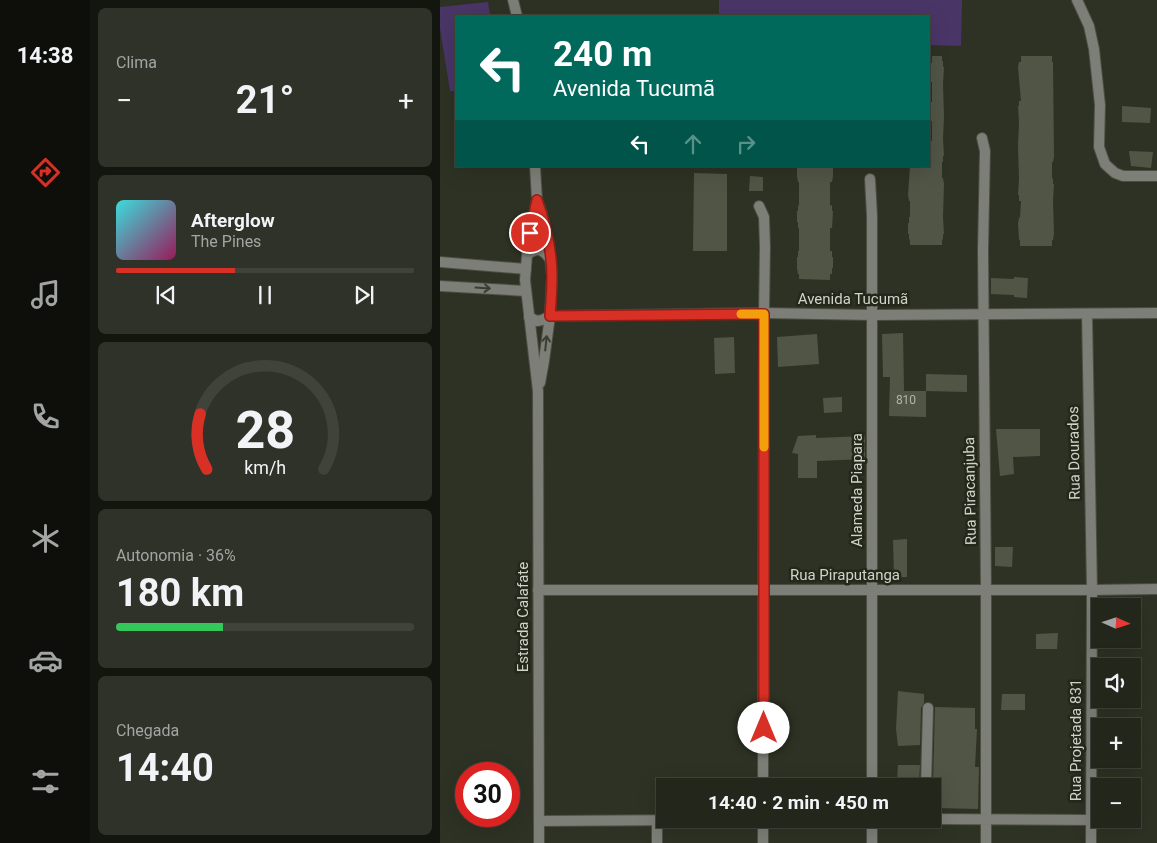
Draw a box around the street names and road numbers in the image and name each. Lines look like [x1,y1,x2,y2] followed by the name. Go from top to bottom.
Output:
[798,290,908,308] street label: Avenida Tucumã
[1064,406,1084,500] street label: Rua Dourados
[848,433,866,547] street label: Alameda Piapara
[960,437,980,545] street label: Rua Piracanjuba
[514,562,532,672] street label: Estrada Calafate
[790,566,900,584] street label: Rua Piraputanga
[1067,679,1085,801] street label: Rua Projetada 831

